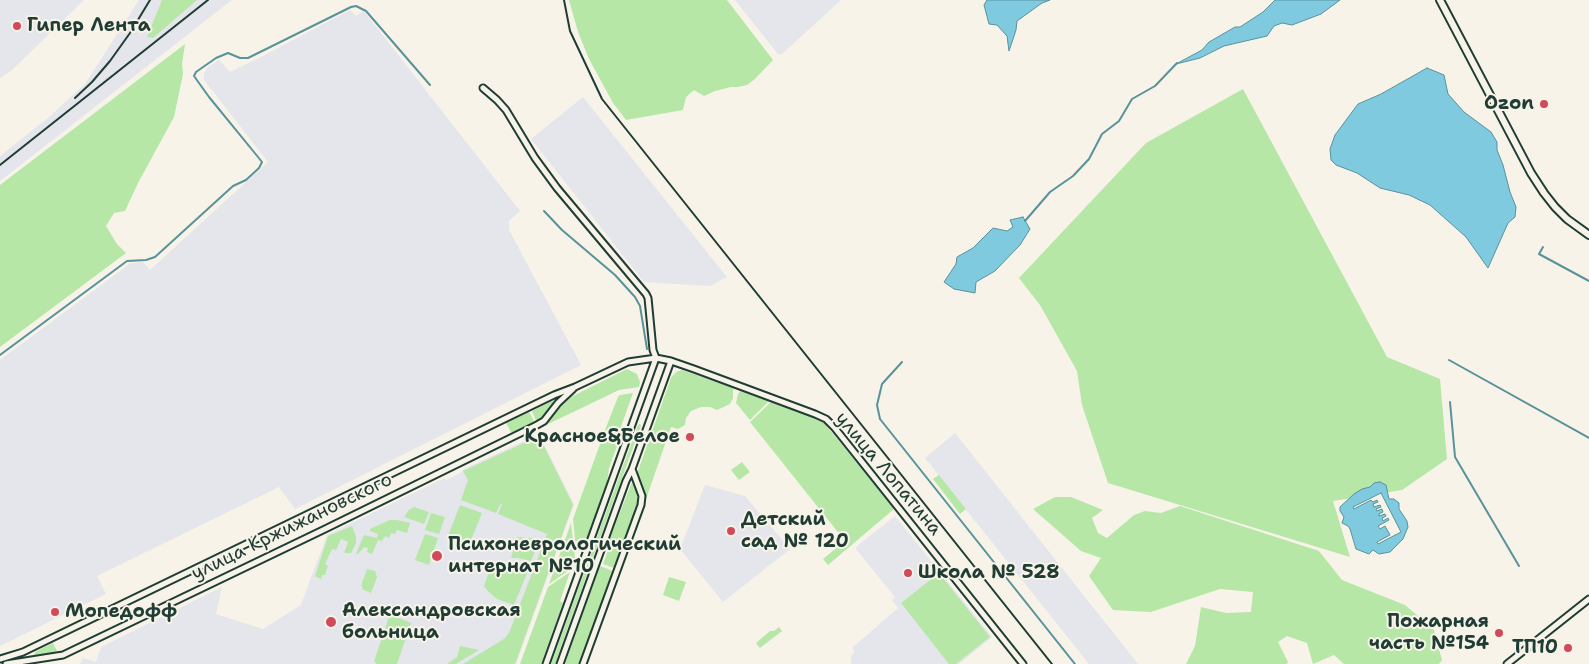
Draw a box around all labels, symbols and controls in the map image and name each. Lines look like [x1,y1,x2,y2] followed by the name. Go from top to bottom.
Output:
[27,15,151,37] place label: Гипер Лента
[11,20,23,32] marker: Гипер Лента
[1484,93,1534,115] place label: Ozon
[1538,98,1550,110] marker: Ozon
[830,408,946,540] street label: улица Лопатина
[525,426,680,448] place label: Красное&Белое
[684,431,696,443] marker: Красное&Белое
[188,468,396,586] street label: улица Кржижановского
[741,509,849,553] place label: Детский сад № 120
[725,525,737,537] marker: Детский сад № 120
[448,534,681,578] place label: Психоневрологический интернат №10
[430,549,444,563] marker: Психоневрологический интернат №10
[918,562,1060,584] place label: Школа № 528
[902,567,914,579] marker: Школа № 528
[342,600,521,644] place label: Александровская больница
[65,601,177,623] place label: Мопедофф
[49,606,61,618] marker: Мопедофф
[1369,611,1489,655] place label: Пожарная часть №154
[324,615,338,629] marker: Александровская больница
[1493,627,1505,639] marker: Пожарная часть №154
[1512,637,1558,659] place label: ТП10
[1562,642,1574,654] marker: ТП10

